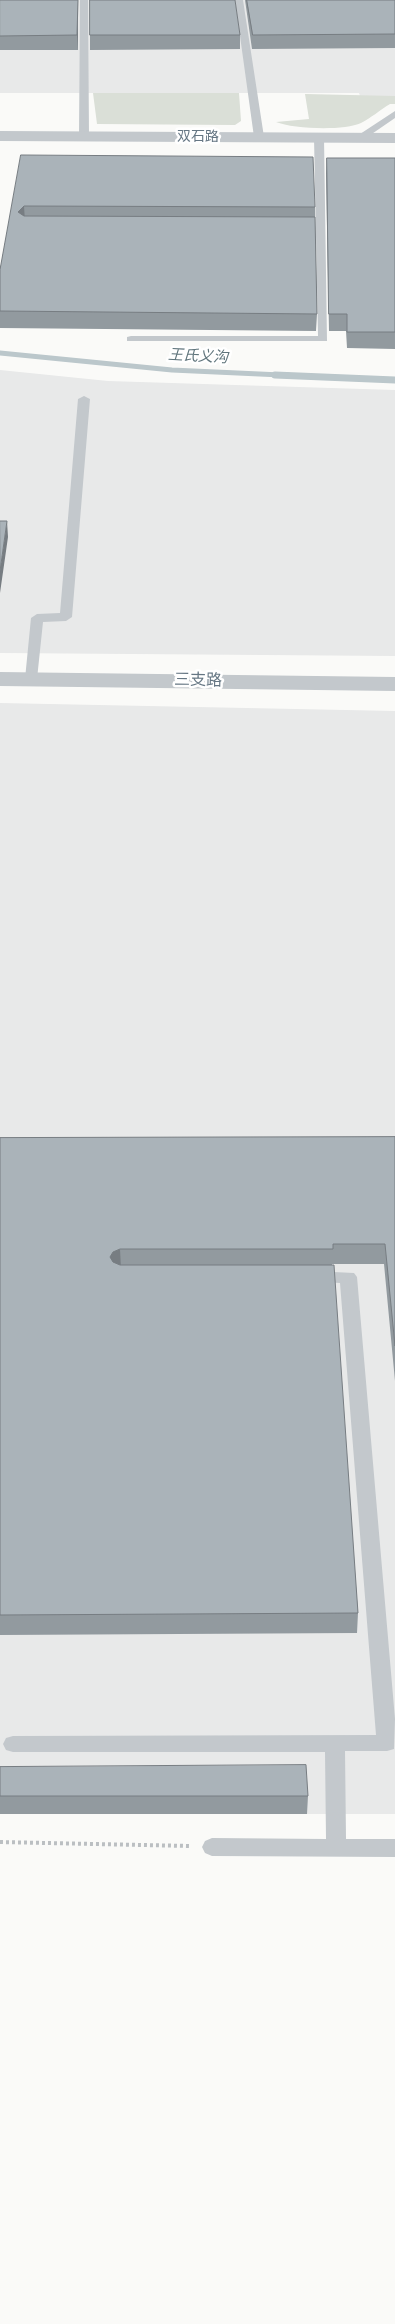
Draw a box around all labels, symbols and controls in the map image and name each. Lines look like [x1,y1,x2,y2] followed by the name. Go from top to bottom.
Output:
[177,129,219,145] street label: 双石路
[168,346,228,368] water label: 王氏义沟
[174,671,222,691] street label: 三支路

